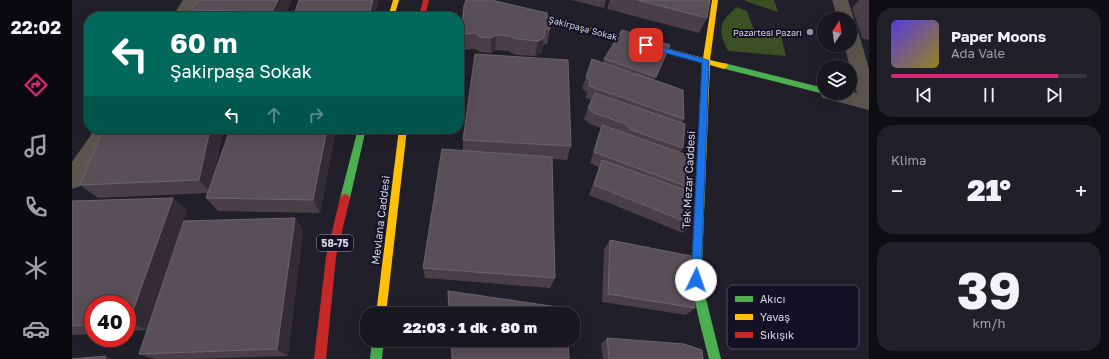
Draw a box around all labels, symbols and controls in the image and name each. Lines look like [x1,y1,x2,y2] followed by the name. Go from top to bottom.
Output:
[817,12,857,52] north arrow
[817,12,857,100] map controls
[547,14,619,42] street label: Şakirpaşa Sokak
[11,16,61,38] text: 22:02
[170,26,237,59] text: 60 m
[733,27,802,38] place label: Pazartesi Pazarı
[805,27,815,37] marker: Pazartesi Pazarı
[951,27,1046,45] text: Paper Moons
[104,28,156,80] icon: left
[629,28,663,62] pin
[635,34,657,56] icon: arrive
[951,45,1005,61] text: Ada Vale
[170,60,312,82] text: Şakirpaşa Sokak
[817,60,857,100] button: layers
[22,71,50,99] icon: directions
[913,84,935,106] icon: previous
[978,84,1000,106] icon: pause
[1043,84,1065,106] icon: next
[221,104,243,126] icon: left
[263,104,285,126] icon: ahead
[305,104,327,126] icon: right
[679,131,697,229] street label: Tek Mezar Caddesi
[22,132,50,160] icon: music
[891,152,926,168] text: Klima
[967,172,1011,208] text: 21°
[368,175,392,265] street label: Mevlana Caddesi
[891,177,903,204] text: −
[1075,177,1087,204] text: +
[22,193,50,221] icon: phone
[317,235,353,251] road number: 58-75
[22,254,50,282] icon: climate
[957,258,1021,320] text: 39
[675,259,717,301] position arrow
[727,285,859,349] legend
[760,292,785,305] text: Akıcı
[84,295,136,347] speed limit sign: 40
[760,310,790,323] text: Yavaş
[22,315,50,343] icon: car
[972,315,1006,331] text: km/h
[403,318,537,336] text: 22:03 · 1 dk · 80 m
[760,328,794,341] text: Sıkışık

